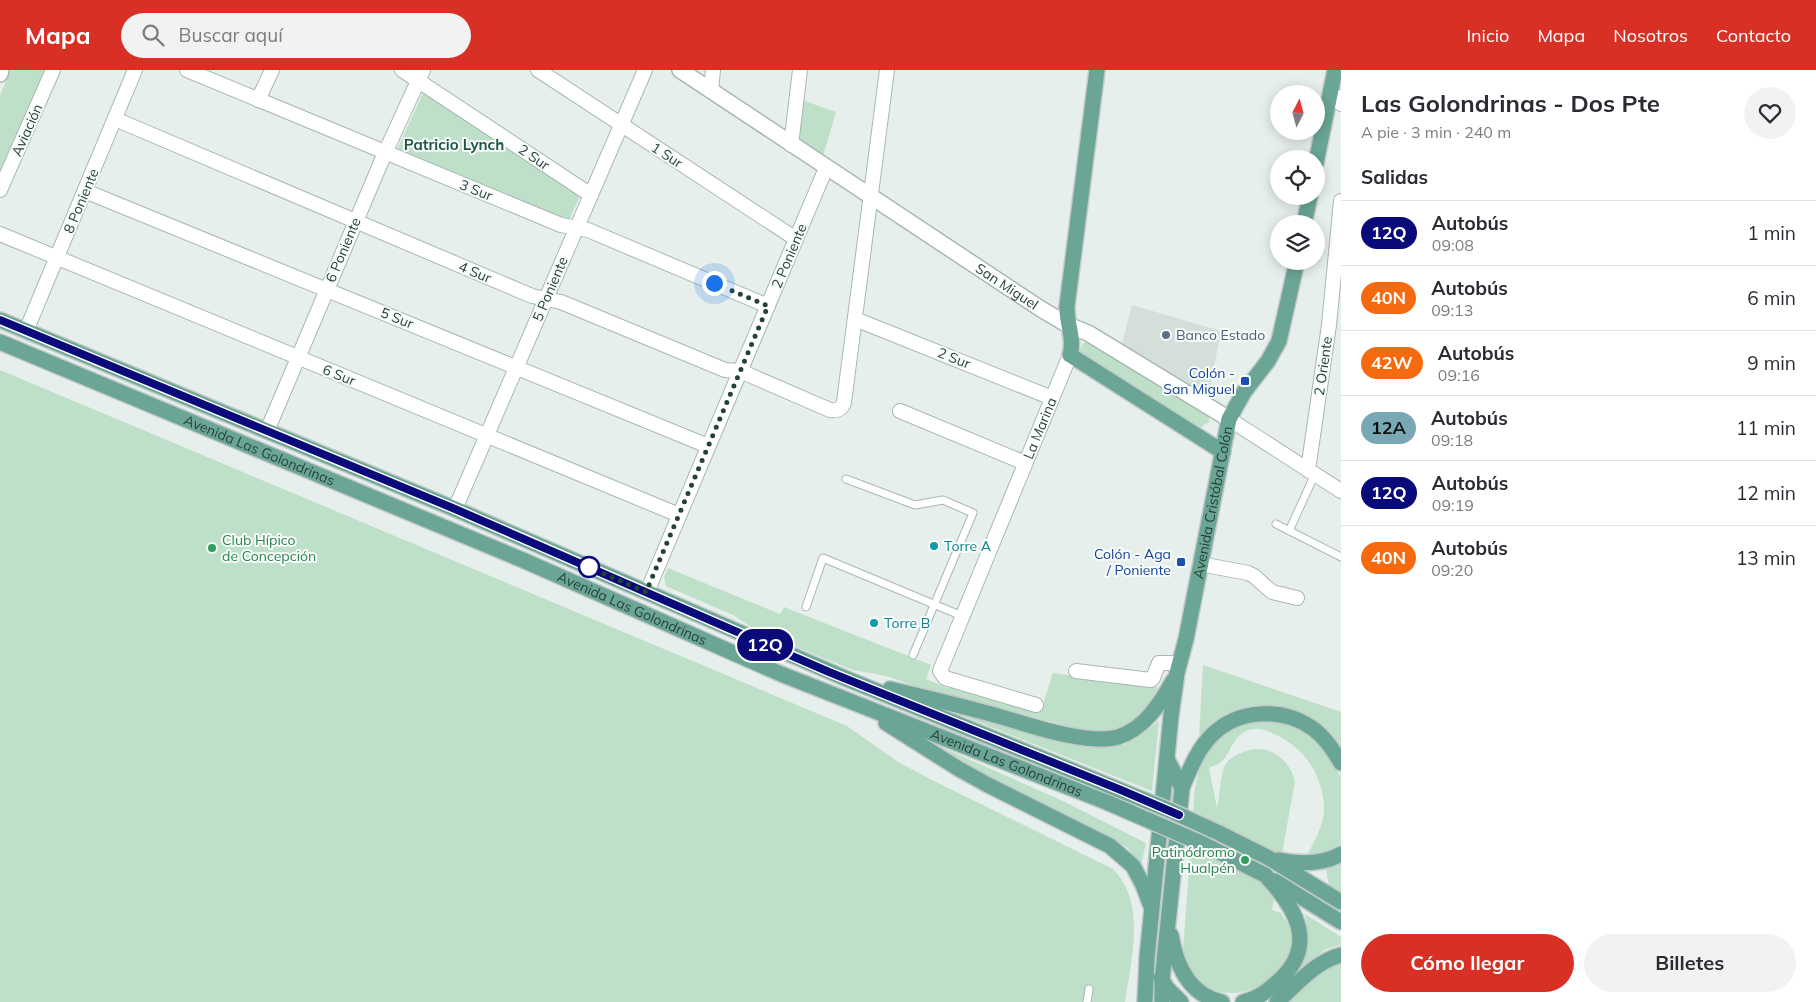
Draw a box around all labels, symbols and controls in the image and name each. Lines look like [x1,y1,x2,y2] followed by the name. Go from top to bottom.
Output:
[121,13,471,58] search box
[25,20,91,50] text: Mapa
[139,21,167,49] icon: search
[179,23,283,47] text: Buscar aquí
[1466,24,1509,47] text: Inicio
[1537,24,1585,47] text: Mapa
[1613,24,1688,47] text: Nosotros
[1716,24,1791,47] text: Contacto
[1270,85,1325,140] north arrow
[1270,85,1325,270] map controls
[1744,87,1796,139] button: heart
[1361,88,1660,118] text: Las Golondrinas - Dos Pte
[7,101,47,159] street label: Aviación
[1361,122,1511,142] text: A pie · 3 min · 240 m
[404,135,504,154] district label: Patricio Lynch
[648,138,687,172] street label: 1 Sur
[515,140,554,174] street label: 2 Sur
[1270,150,1325,205] button: locate
[1361,165,1428,189] text: Salidas
[59,166,103,236] street label: 8 Poniente
[457,175,496,205] street label: 3 Sur
[1432,211,1508,235] text: Autobús
[321,215,365,285] street label: 6 Poniente
[1270,215,1325,270] button: layers
[767,221,811,291] street label: 2 Poniente
[1371,221,1407,244] text: 12Q
[1747,221,1796,245] text: 1 min
[1432,235,1474,255] text: 09:08
[528,254,572,324] street label: 5 Poniente
[456,257,495,287] street label: 4 Sur
[972,259,1042,314] street label: San Miguel
[702,271,727,296] your location
[1431,276,1508,300] text: Autobús
[1371,286,1406,309] text: 40N
[1747,286,1796,310] text: 6 min
[1431,300,1473,320] text: 09:13
[378,303,417,333] street label: 5 Sur
[1176,326,1265,344] place label: Banco Estado
[1160,329,1172,341] marker: Banco Estado
[1310,335,1336,397] street label: 2 Oriente
[1438,341,1514,365] text: Autobús
[935,343,974,373] street label: 2 Sur
[1371,351,1413,374] text: 42W
[1747,351,1796,375] text: 9 min
[320,360,359,390] street label: 6 Sur
[1163,364,1235,398] place label: Colón - San Miguel
[1438,365,1480,385] text: 09:16
[1239,375,1251,387] marker: Colón - San Miguel
[1019,395,1061,462] street label: La Marina
[1431,406,1508,430] text: Autobús
[181,411,338,490] street label: Avenida Las Golondrinas
[1371,416,1406,439] text: 12A
[1736,416,1796,440] text: 11 min
[1189,425,1236,580] street label: Avenida Cristóbal Colón
[1431,430,1473,450] text: 09:18
[1432,471,1508,495] text: Autobús
[1371,481,1407,504] text: 12Q
[1736,481,1796,505] text: 12 min
[1432,495,1474,515] text: 09:19
[222,531,316,565] place label: Club Hípico de Concepción
[1431,536,1508,560] text: Autobús
[944,537,992,555] place label: Torre A
[928,540,940,552] marker: Torre A
[206,542,218,554] marker: Club Hípico de Concepción
[1094,545,1171,579] place label: Colón - Aga / Poniente
[1371,546,1406,569] text: 40N
[1736,546,1796,570] text: 13 min
[578,556,600,578] unlabelled marker
[1175,556,1187,568] marker: Colón - Aga / Poniente
[1431,560,1473,580] text: 09:20
[555,567,710,649] street label: Avenida Las Golondrinas
[884,614,930,632] place label: Torre B
[868,617,880,629] marker: Torre B
[736,629,794,661] line badge: 12Q
[747,633,783,656] text: 12Q
[928,725,1085,801] street label: Avenida Las Golondrinas
[1152,843,1235,877] place label: Patinódromo Hualpén
[1239,854,1251,866] marker: Patinódromo Hualpén
[1361,934,1574,992] button: Cómo llegar
[1584,934,1796,992] button: Billetes

